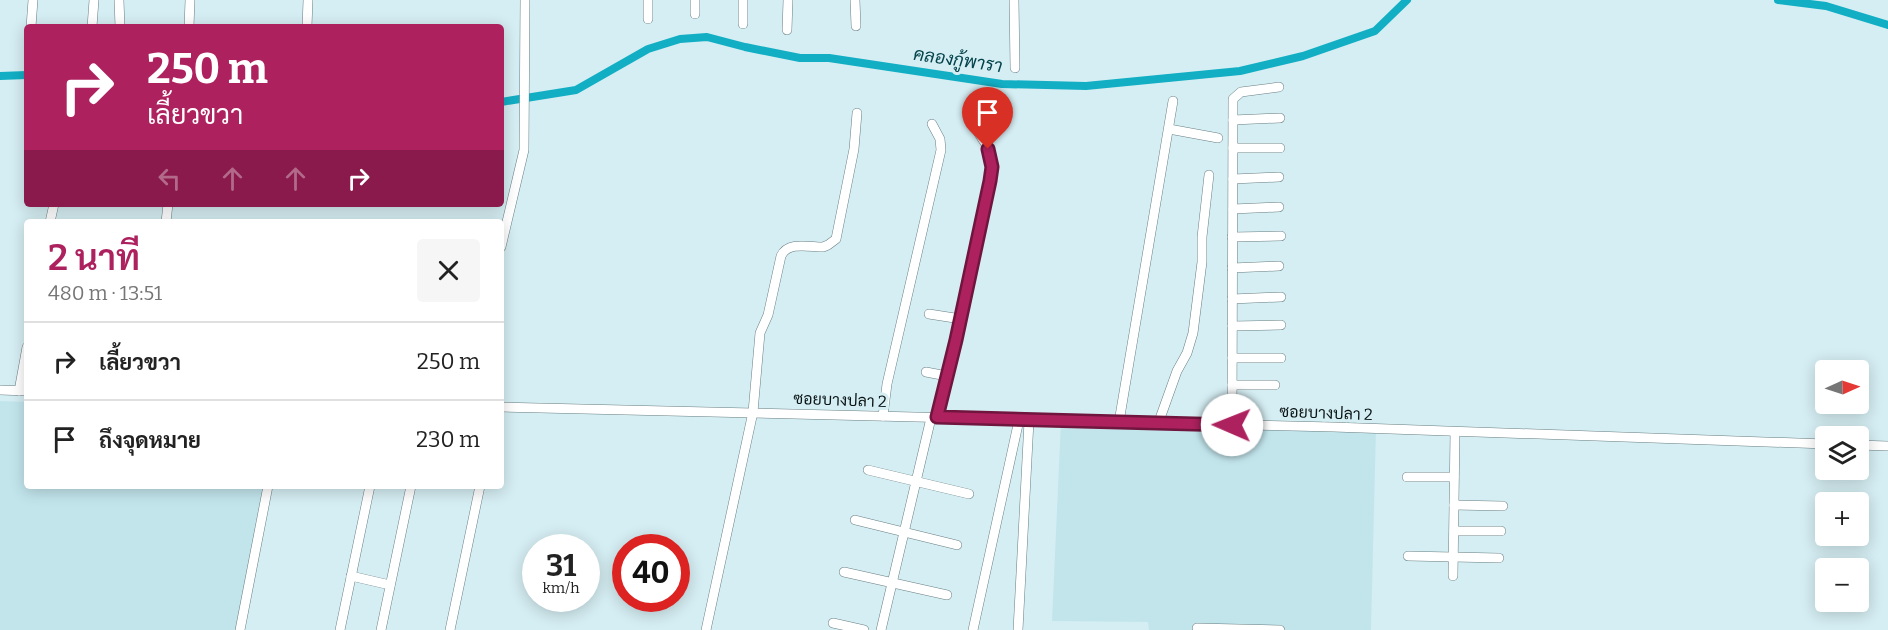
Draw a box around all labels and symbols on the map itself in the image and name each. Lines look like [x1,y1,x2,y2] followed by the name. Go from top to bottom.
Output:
[912,42,1004,79] water label: คลองกู้พารา
[962,87,1013,149] pin
[1815,360,1869,414] north arrow
[793,389,887,411] street label: ซอยบางปลา 2
[1200,393,1264,457] position arrow
[1279,402,1373,424] street label: ซอยบางปลา 2
[612,534,690,612] speed limit sign: 40

